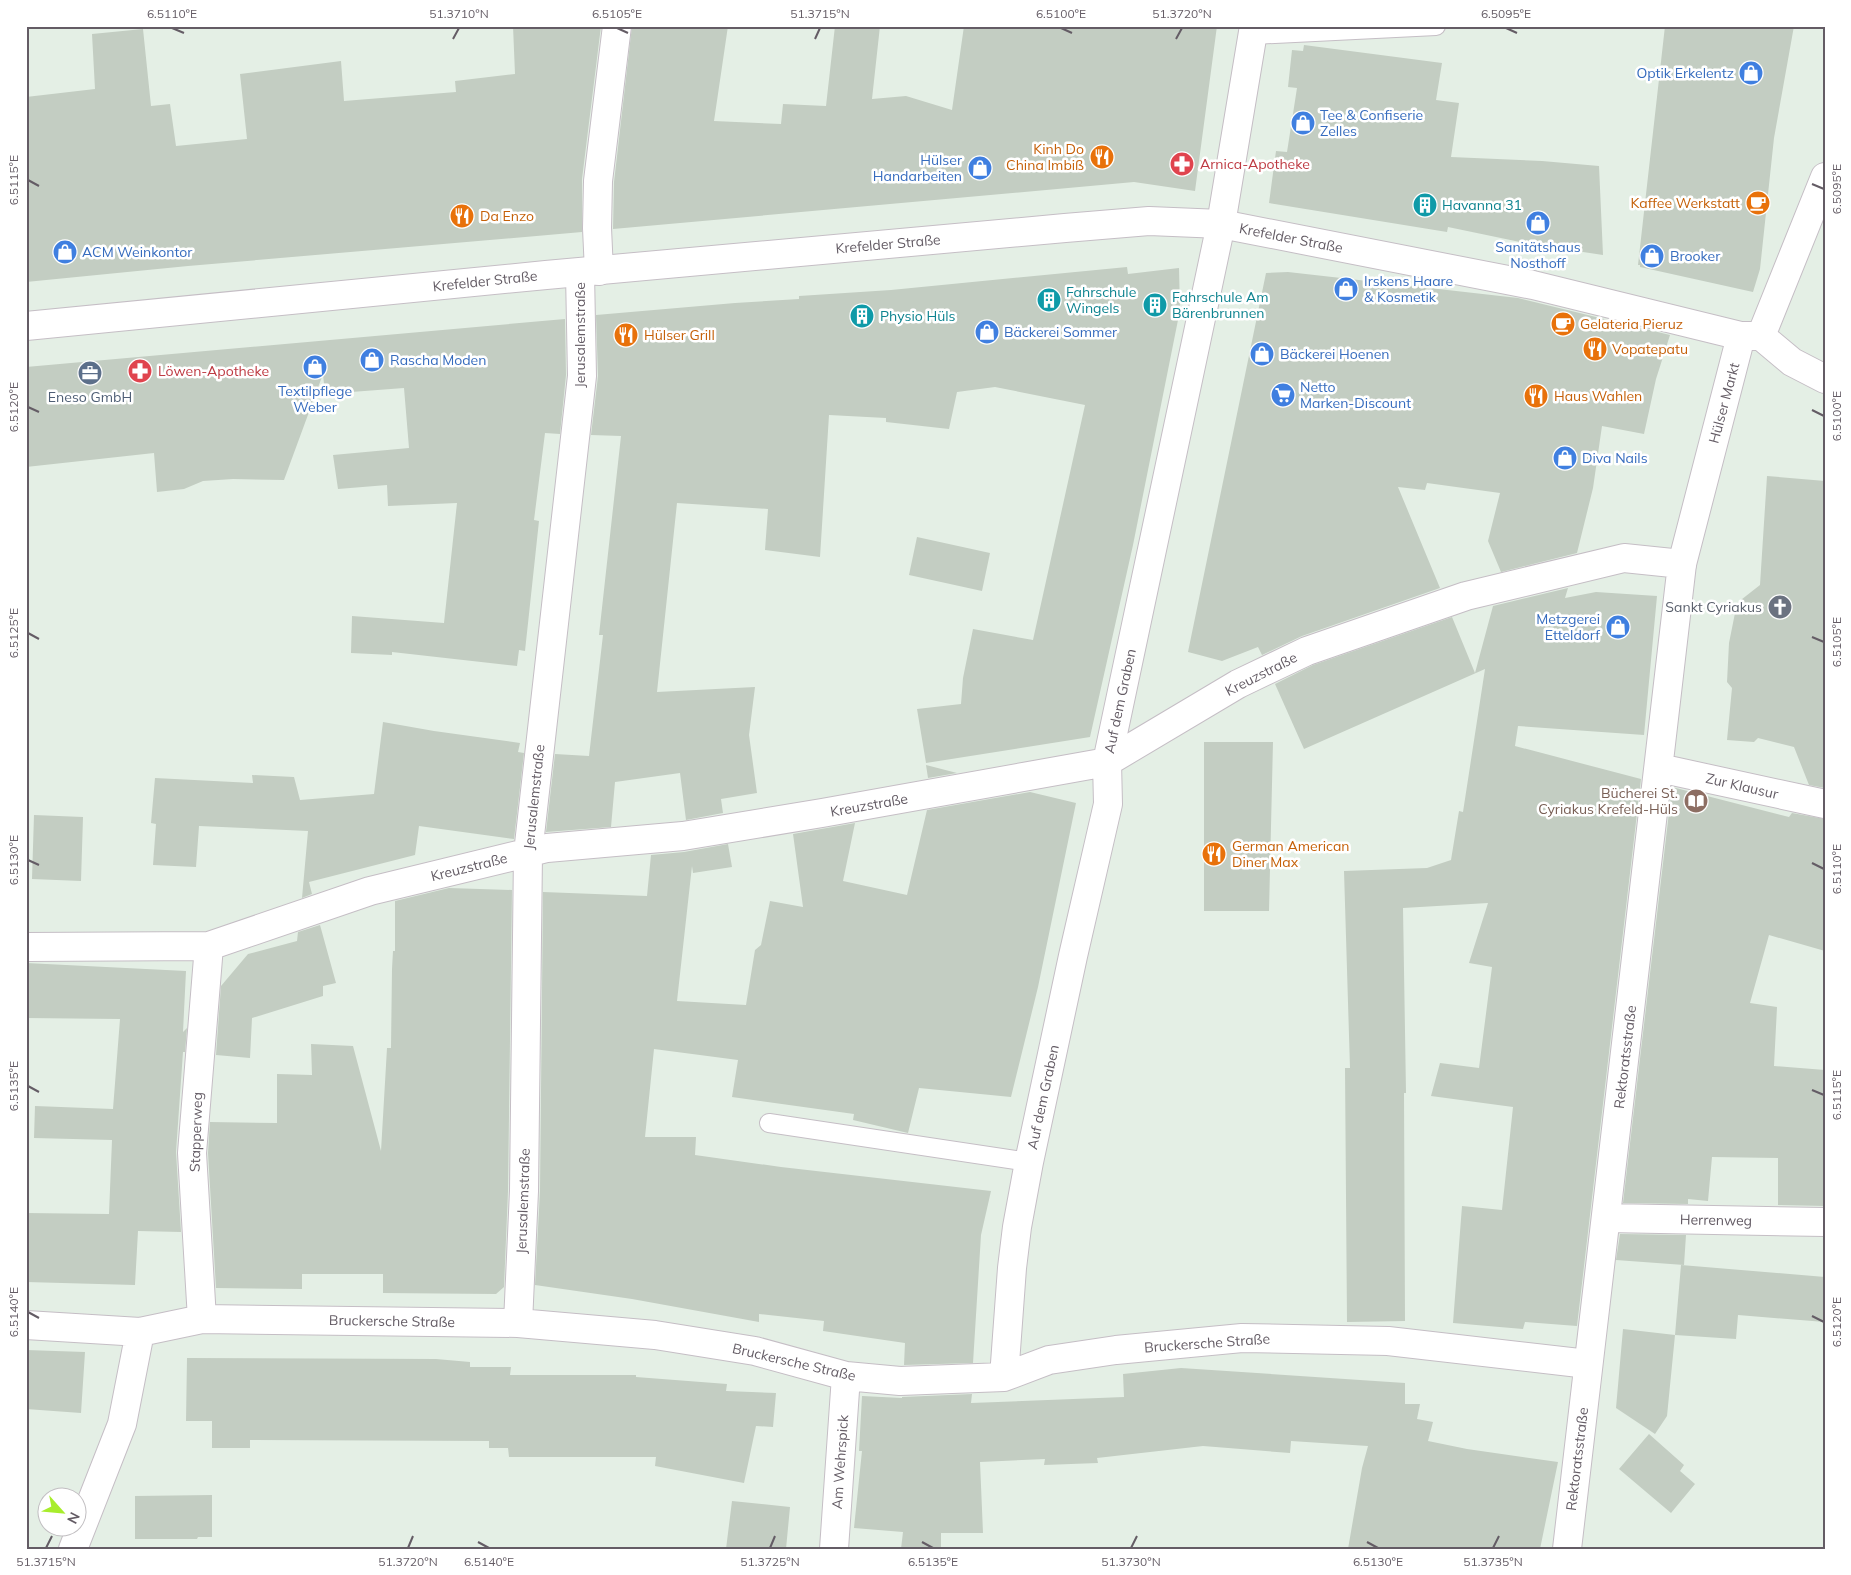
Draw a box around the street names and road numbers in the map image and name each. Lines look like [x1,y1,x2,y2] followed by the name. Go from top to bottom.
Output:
[1238,219,1344,257] street label: Krefelder Straße
[835,230,941,258] street label: Krefelder Straße
[432,267,538,295] street label: Krefelder Straße
[571,282,589,388] street label: Jerusalemstraße
[1705,361,1743,445] street label: Hülser Markt
[1100,647,1140,755] street label: Auf dem Graben
[1222,648,1300,700] street label: Kreuzstraße
[520,744,548,850] street label: Jerusalemstraße
[1704,769,1781,803] street label: Zur Klausur
[829,789,909,821] street label: Kreuzstraße
[429,849,509,885] street label: Kreuzstraße
[1610,1004,1640,1110] street label: Rektoratsstraße
[1023,1043,1063,1151] street label: Auf dem Graben
[186,1092,206,1172] street label: Stapperweg
[512,1148,534,1254] street label: Jerusalemstraße
[1680,1210,1752,1230] street label: Herrenweg
[329,1311,455,1331] street label: Bruckersche Straße
[1143,1330,1271,1356] street label: Bruckersche Straße
[731,1339,857,1385] street label: Bruckersche Straße
[1562,1406,1592,1512] street label: Rektoratsstraße
[828,1413,852,1510] street label: Am Wehrspick

